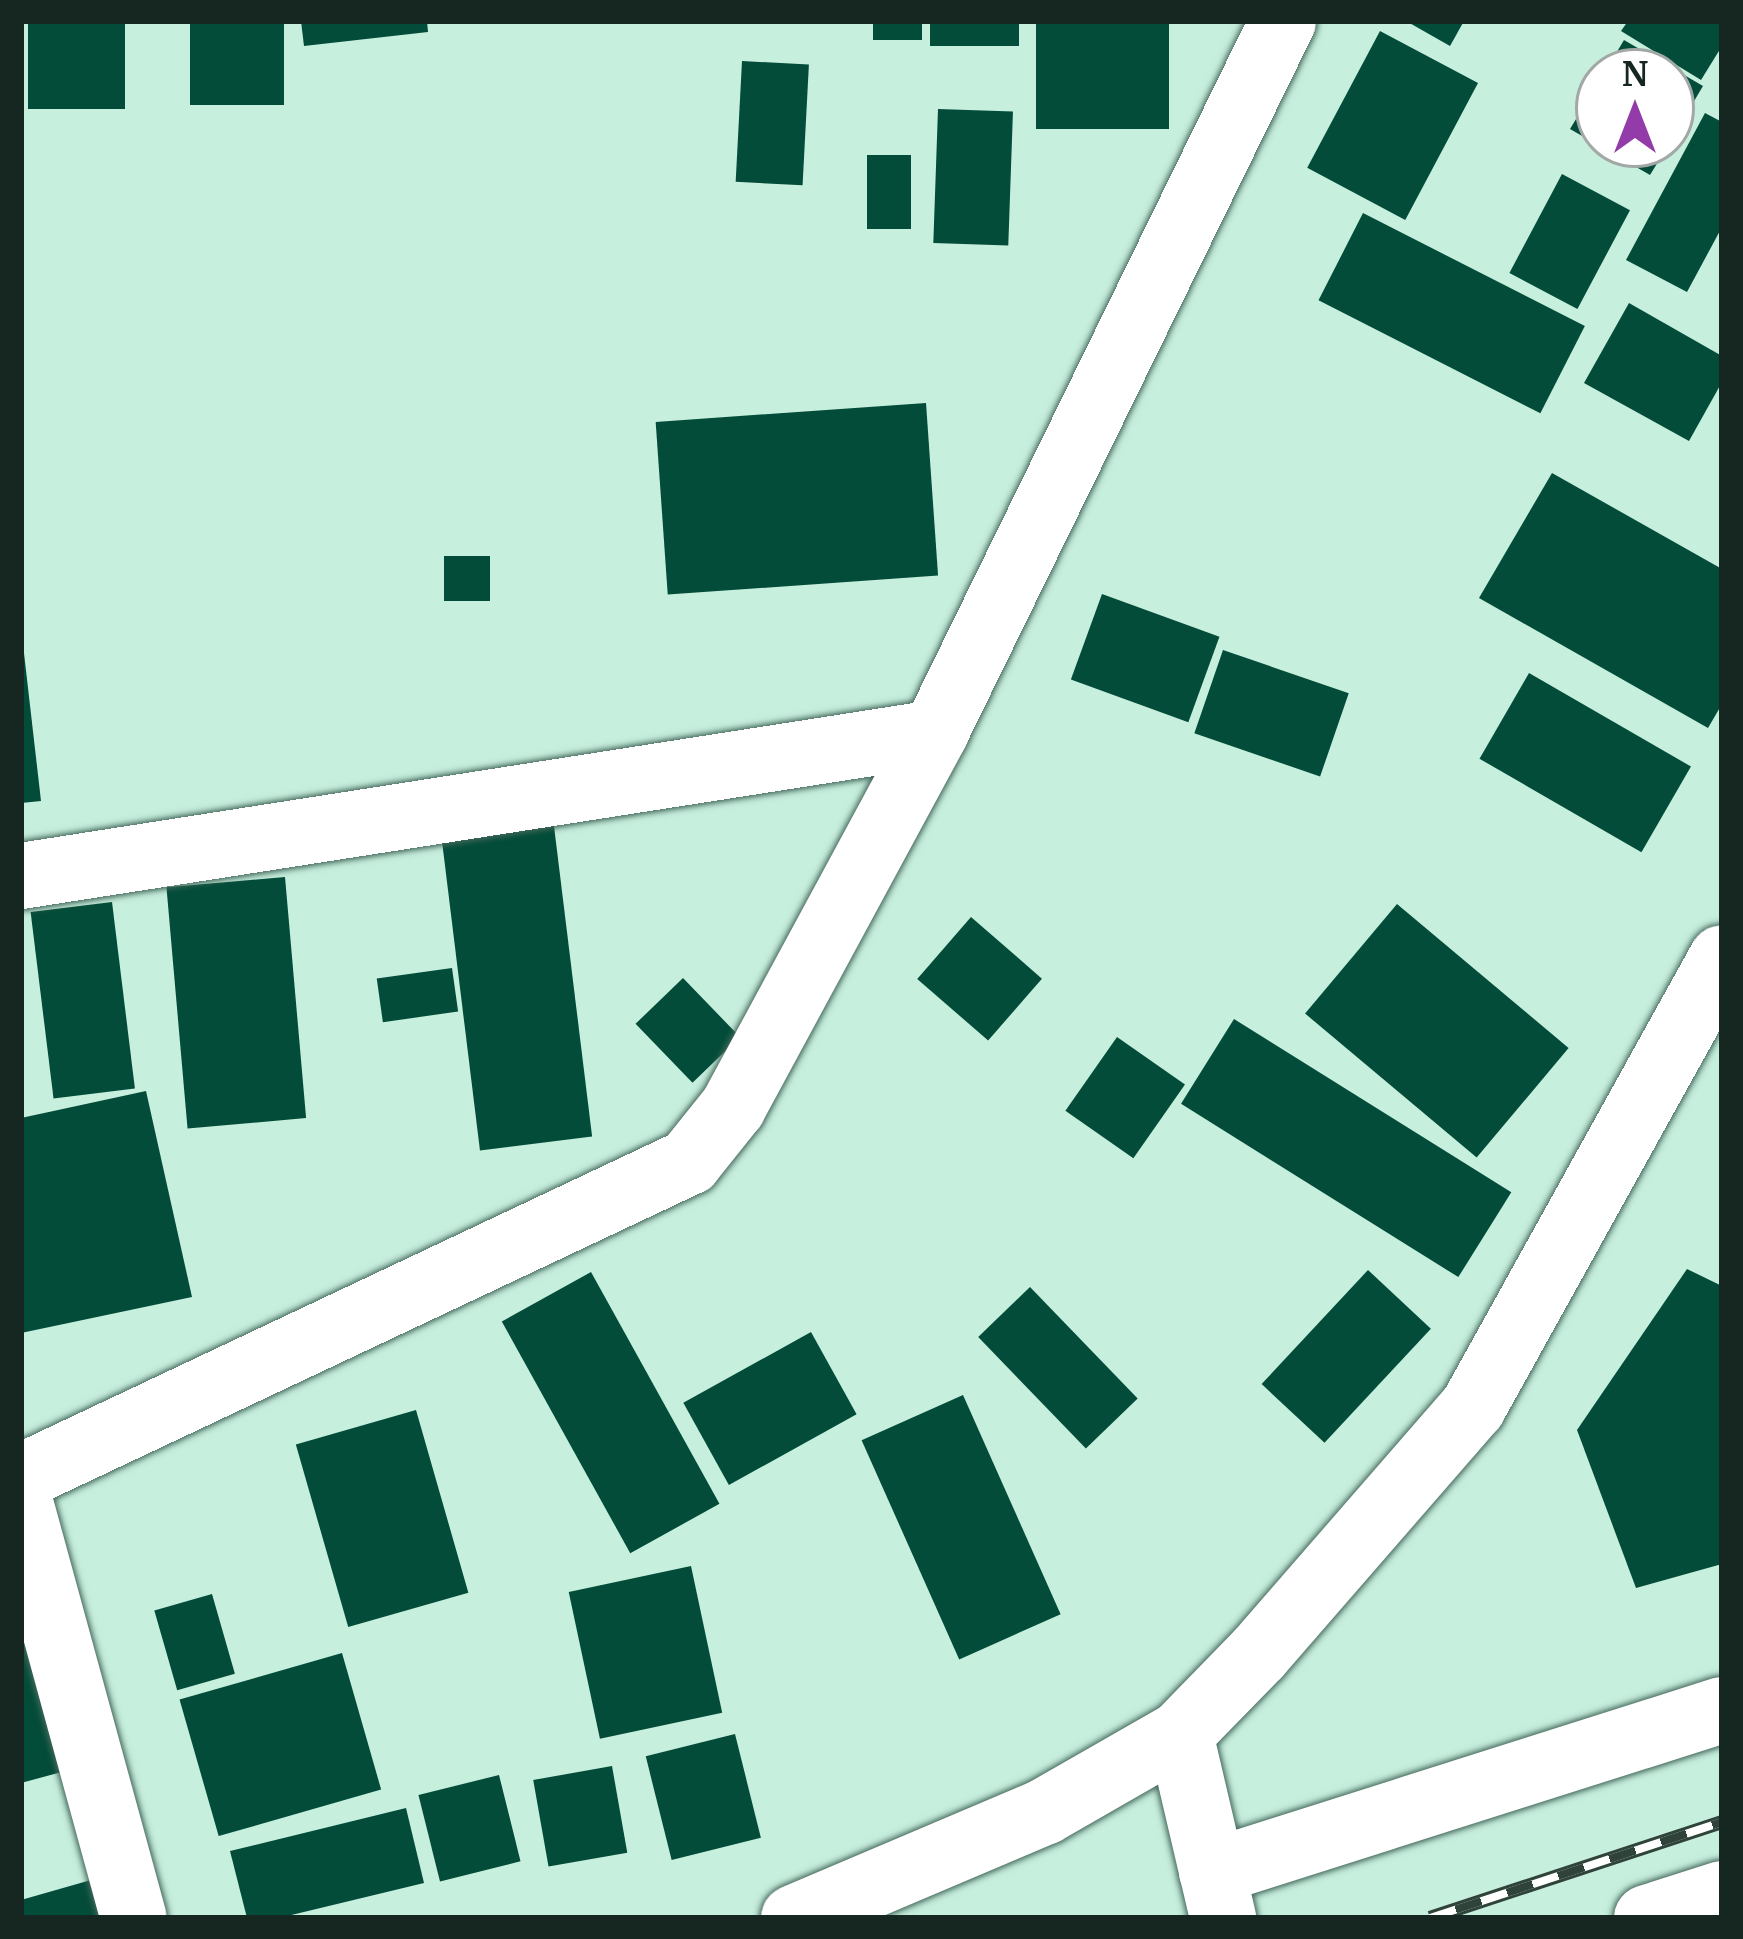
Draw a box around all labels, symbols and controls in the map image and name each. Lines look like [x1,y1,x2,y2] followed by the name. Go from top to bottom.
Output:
[1575,48,1695,168] north arrow
[1622,54,1648,95] text: N

